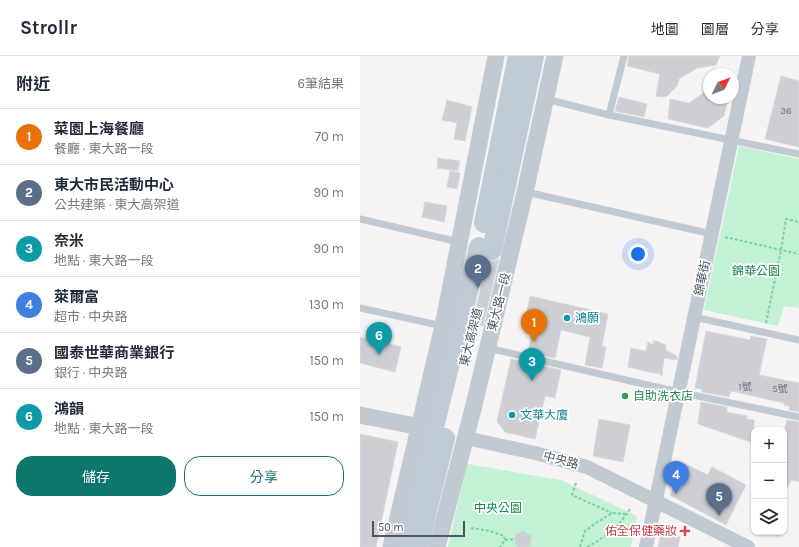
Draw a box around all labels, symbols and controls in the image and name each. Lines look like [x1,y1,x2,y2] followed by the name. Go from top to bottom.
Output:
[20,17,77,39] text: Strollr
[651,21,679,38] text: 地圖
[701,21,729,38] text: 圖層
[751,21,779,38] text: 分享
[703,68,739,104] north arrow
[16,74,50,94] text: 附近
[298,76,344,91] text: 6筆結果
[780,105,792,117] house number: 36
[54,120,144,138] text: 菜園上海餐廳
[27,129,31,144] text: 1
[315,129,344,144] text: 70 m
[54,141,154,156] text: 餐廳 · 東大路一段
[54,176,174,194] text: 東大市民活動中心
[25,185,33,200] text: 2
[313,185,344,200] text: 90 m
[54,197,180,212] text: 公共建築 · 東大高架道
[54,232,84,250] text: 奈米
[25,241,33,256] text: 3
[313,241,344,256] text: 90 m
[628,244,648,264] your location
[54,253,154,268] text: 地點 · 東大路一段
[465,255,491,288] pin: 2
[691,259,713,297] street label: 錦華街
[732,264,780,278] park label: 錦華公園
[485,271,513,333] street label: 東大路一段
[54,288,99,306] text: 萊爾富
[25,297,33,312] text: 4
[309,297,344,312] text: 130 m
[457,306,485,368] street label: 東大高架道
[54,309,128,324] text: 超市 · 中央路
[521,309,547,342] pin: 1
[575,311,599,325] place label: 鴻願
[562,313,572,323] marker: 鴻願
[366,322,392,355] pin: 6
[54,344,174,362] text: 國泰世華商業銀行
[519,348,545,381] pin: 3
[25,353,33,368] text: 5
[309,353,344,368] text: 150 m
[54,365,128,380] text: 銀行 · 中央路
[738,381,752,393] house number: 1號
[772,383,788,395] house number: 5號
[633,389,693,403] place label: 自助洗衣店
[620,391,630,401] marker: 自助洗衣店
[54,400,84,418] text: 鴻韻
[520,408,568,422] place label: 文華大廈
[25,409,33,424] text: 6
[309,409,344,424] text: 150 m
[507,410,517,420] marker: 文華大廈
[54,421,154,436] text: 地點 · 東大路一段
[751,427,787,535] map controls
[751,427,787,463] button: +
[542,449,580,471] street label: 中央路
[16,456,176,496] button: 儲存
[184,456,344,496] button: 分享
[663,461,689,494] pin: 4
[751,463,787,499] button: −
[706,483,732,516] pin: 5
[751,499,787,535] button: layers
[474,501,522,515] park label: 中央公園
[372,519,465,538] scale bar
[378,521,404,534] text: 50 m
[605,524,677,538] place label: 佑全保健藥妝
[680,526,690,536] marker: 佑全保健藥妝

